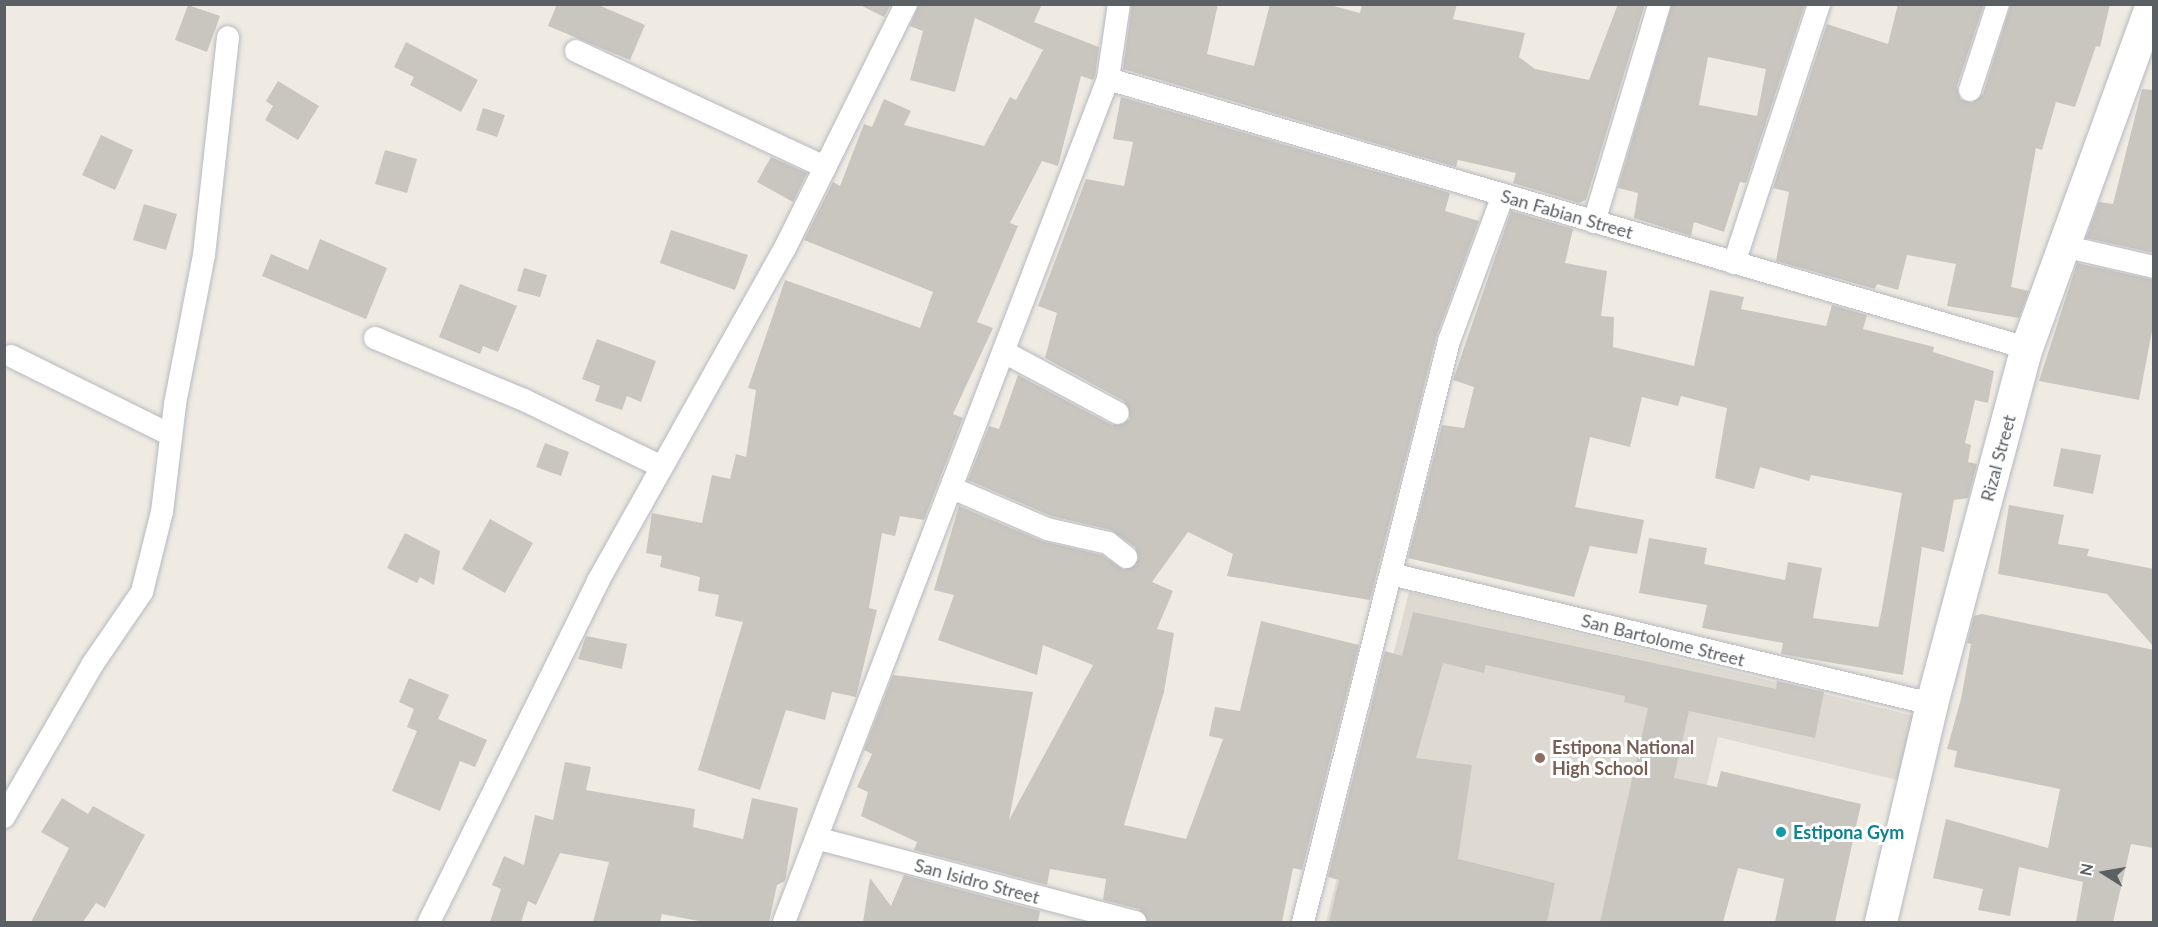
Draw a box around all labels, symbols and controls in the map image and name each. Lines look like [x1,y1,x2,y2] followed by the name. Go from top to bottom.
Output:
[1498,185,1636,243] street label: San Fabian Street
[1976,412,2020,504] street label: Rizal Street
[1579,609,1747,671] street label: San Bartolome Street
[1552,737,1694,780] place label: Estipona National High School
[1533,751,1547,765] marker: Estipona National High School
[1793,821,1904,843] place label: Estipona Gym
[1774,825,1788,839] marker: Estipona Gym
[2074,843,2134,903] north arrow
[912,854,1042,908] street label: San Isidro Street
[2075,862,2096,877] text: N

